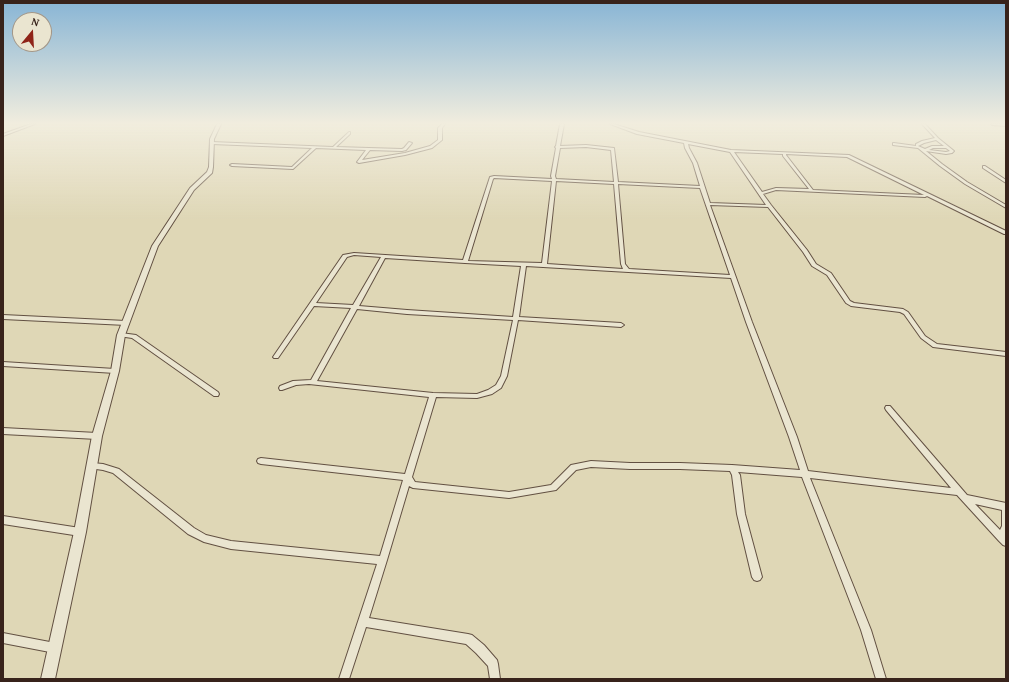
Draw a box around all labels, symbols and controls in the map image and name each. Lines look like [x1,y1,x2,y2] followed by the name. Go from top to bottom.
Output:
[12,12,52,52] north arrow
[29,13,41,30] text: N

